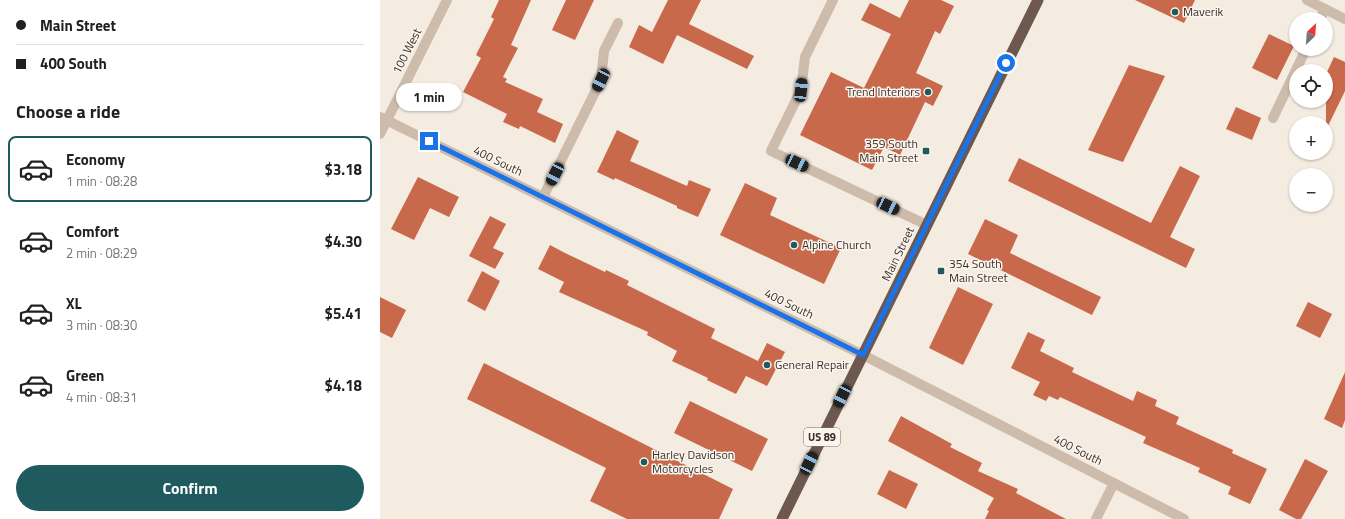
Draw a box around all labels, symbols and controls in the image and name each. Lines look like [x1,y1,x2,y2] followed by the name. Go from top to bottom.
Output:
[1183,2,1224,21] place label: Maverik
[1170,7,1180,17] marker: Maverik
[1289,12,1333,56] north arrow
[1289,12,1333,212] map controls
[40,14,116,37] text: Main Street
[387,24,427,77] street label: 100 West
[40,52,107,75] text: 400 South
[997,54,1015,72] route start
[1289,64,1333,108] button: locate
[590,67,612,93] car
[794,77,808,103] car
[847,82,920,101] place label: Trend Interiors
[396,83,462,111] callout: 1 min
[413,87,445,107] text: 1 min
[923,87,933,97] marker: Trend Interiors
[16,98,120,125] text: Choose a ride
[1289,116,1333,160] button: +
[420,132,438,150] route end
[859,134,919,167] place label: 359 South Main Street
[470,140,526,181] street label: 400 South
[921,146,931,156] marker: 359 South Main Street
[66,148,125,171] text: Economy
[18,151,54,187] icon: car
[784,152,810,174] car
[325,158,362,181] text: $3.18
[544,161,566,187] car
[1289,168,1333,212] button: −
[66,171,137,191] text: 1 min · 08:28
[875,195,901,217] car
[66,220,119,243] text: Comfort
[18,223,54,259] icon: car
[876,223,919,284] street label: Main Street
[325,230,362,253] text: $4.30
[802,235,871,254] place label: Alpine Church
[789,240,799,250] marker: Alpine Church
[66,243,137,263] text: 2 min · 08:29
[949,254,1009,287] place label: 354 South Main Street
[936,266,946,276] marker: 354 South Main Street
[761,283,817,324] street label: 400 South
[66,292,82,315] text: XL
[18,295,54,331] icon: car
[325,302,362,325] text: $5.41
[66,315,137,335] text: 3 min · 08:30
[775,355,849,374] place label: General Repair
[762,360,772,370] marker: General Repair
[66,364,104,387] text: Green
[18,367,54,403] icon: car
[325,374,362,397] text: $4.18
[831,383,853,409] car
[66,387,137,407] text: 4 min · 08:31
[804,428,840,446] road number: US 89
[1050,429,1106,470] street label: 400 South
[652,445,734,478] place label: Harley Davidson Motorcycles
[798,450,820,476] car
[639,457,649,467] marker: Harley Davidson Motorcycles
[16,465,364,511] button: Confirm

